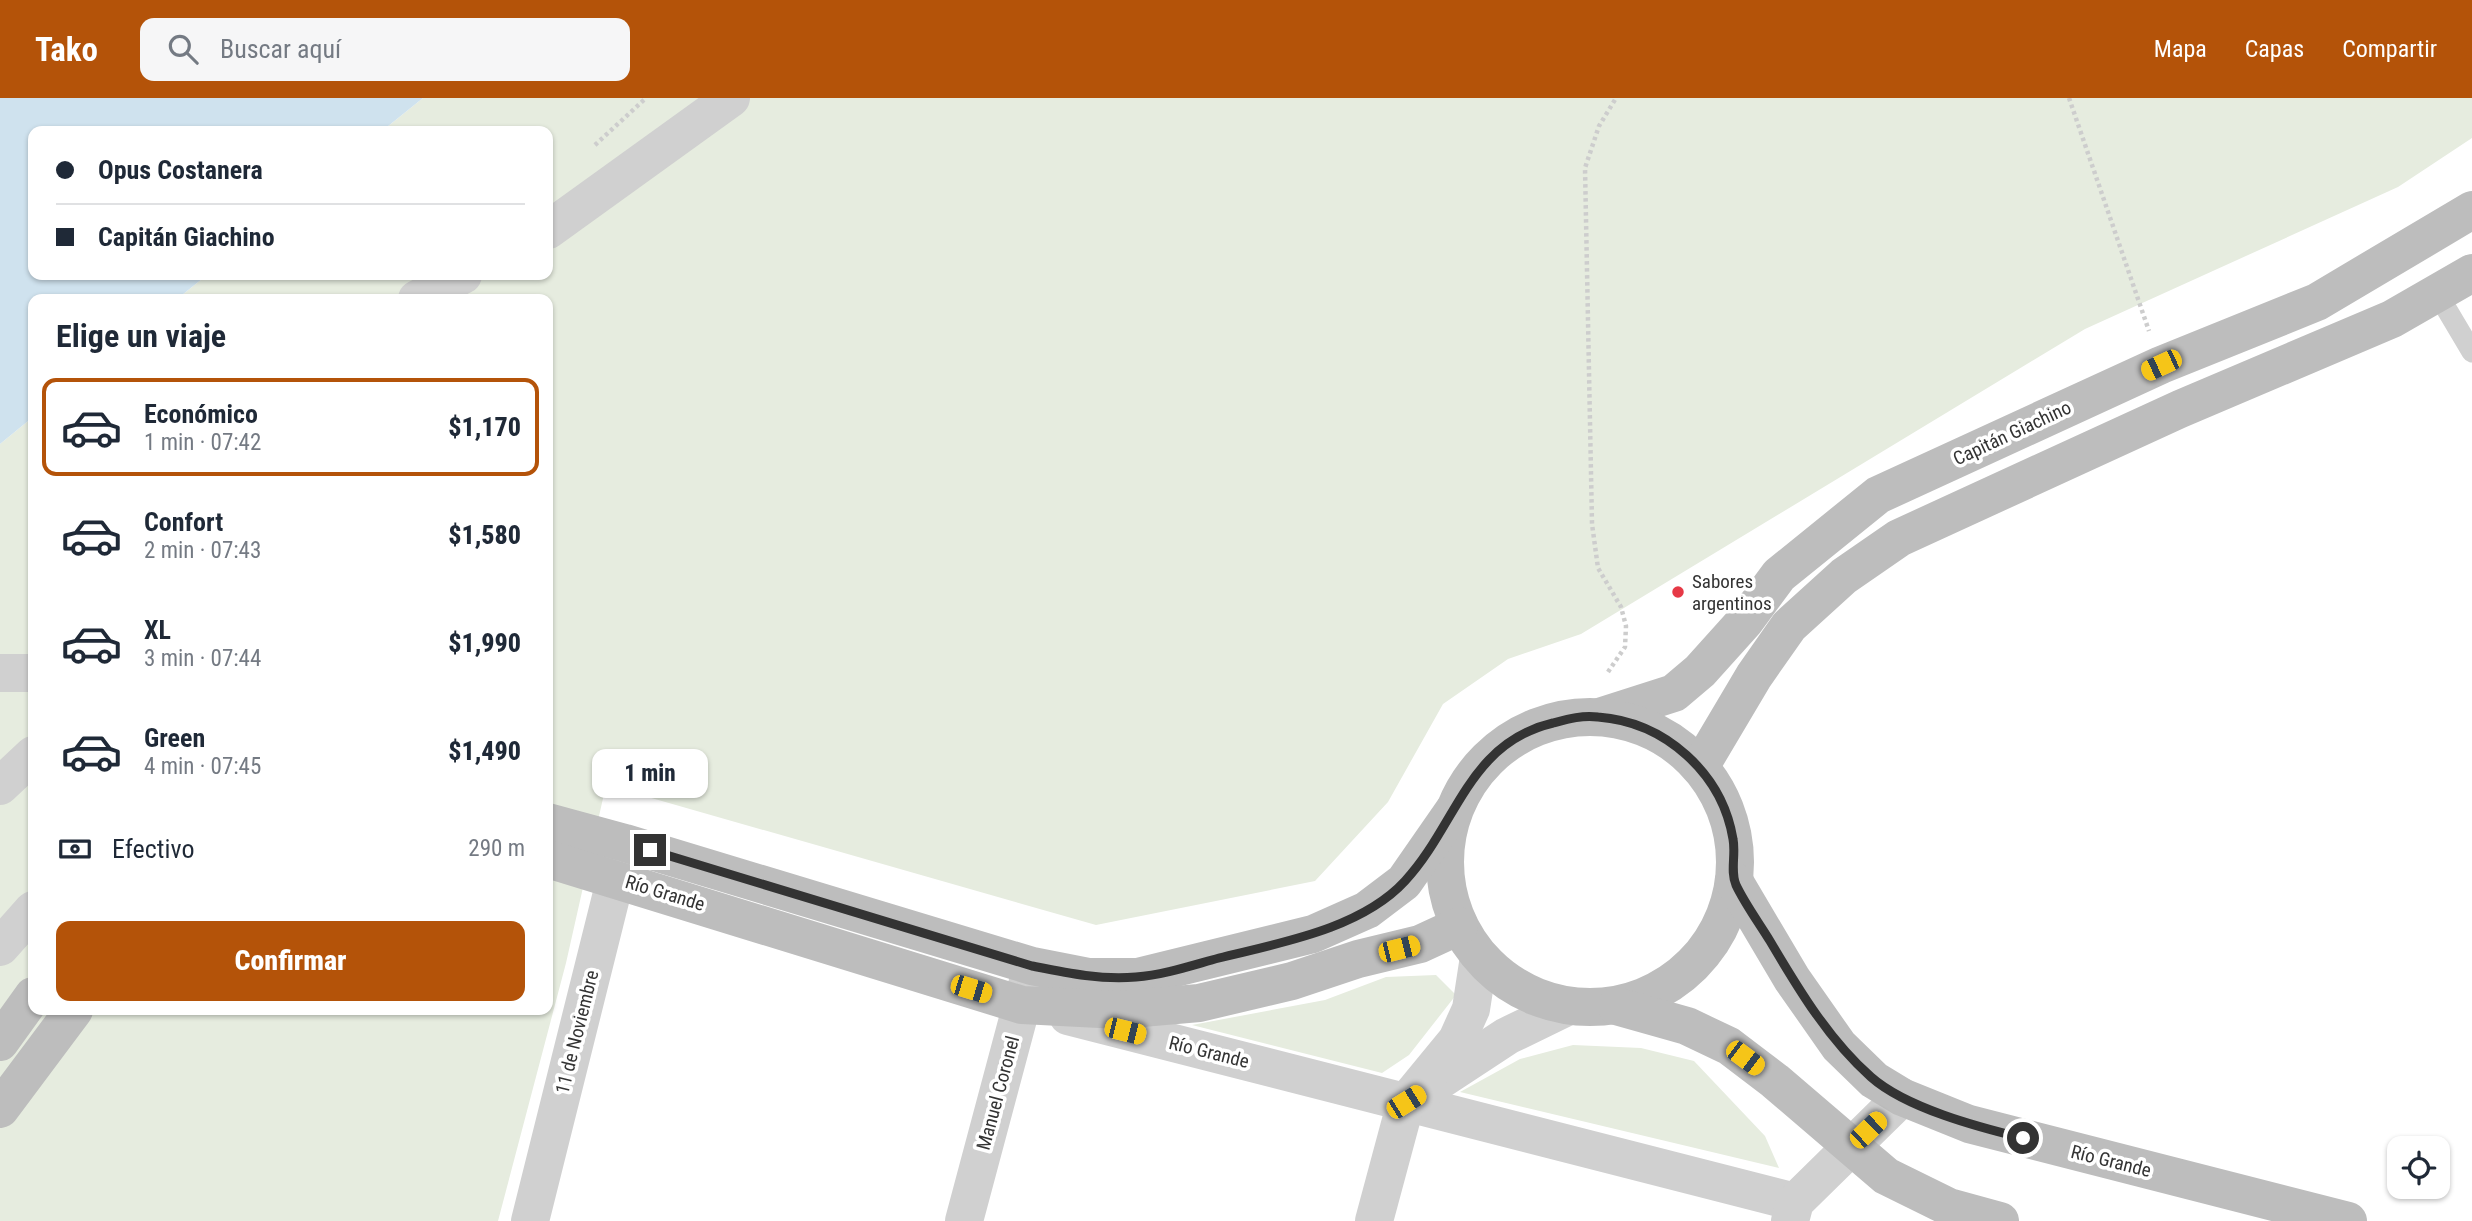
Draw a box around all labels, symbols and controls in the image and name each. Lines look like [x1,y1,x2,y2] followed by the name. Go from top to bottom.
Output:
[140,18,630,81] search box
[35,30,98,69] text: Tako
[164,30,202,68] icon: search
[220,34,341,64] text: Buscar aquí
[2154,35,2207,63] text: Mapa
[2245,35,2304,63] text: Capas
[2342,35,2437,63] text: Compartir
[98,155,263,185] text: Opus Costanera
[98,222,275,252] text: Capitán Giachino
[56,317,226,355] text: Elige un viaje
[2138,347,2185,383] car
[60,396,123,459] icon: car
[1949,396,2075,470] street label: Capitán Giachino
[144,399,258,429] text: Económico
[448,412,521,442] text: $1,170
[144,429,261,456] text: 1 min · 07:42
[60,504,123,567] icon: car
[144,507,223,537] text: Confort
[448,520,521,550] text: $1,580
[144,537,261,564] text: 2 min · 07:43
[1692,570,1772,615] place label: Sabores argentinos
[1670,584,1686,600] marker: Sabores argentinos
[60,612,123,675] icon: car
[144,615,171,645] text: XL
[448,628,521,658] text: $1,990
[144,645,261,672] text: 3 min · 07:44
[60,720,123,783] icon: car
[144,723,205,753] text: Green
[448,736,521,766] text: $1,490
[592,748,708,798] callout: 1 min
[144,753,261,780] text: 4 min · 07:45
[624,760,676,787] text: 1 min
[56,830,94,868] icon: cash
[112,834,194,864] text: Efectivo
[634,834,666,866] route end
[468,835,525,862] text: 290 m
[623,870,708,916] street label: Río Grande
[56,921,525,1001] button: Confirmar
[1377,934,1422,964] car
[551,968,603,1096] street label: 11 de Noviembre
[948,973,995,1005] car
[1103,1016,1148,1046] car
[1167,1031,1252,1073] street label: Río Grande
[972,1033,1024,1153] street label: Manuel Coronel
[1722,1037,1769,1079] car
[1383,1082,1430,1122] car
[1846,1108,1891,1152] car
[2007,1122,2039,1154] route start
[2387,1136,2450,1199] map controls
[2387,1136,2450,1199] button: locate
[2069,1140,2154,1182] street label: Río Grande

